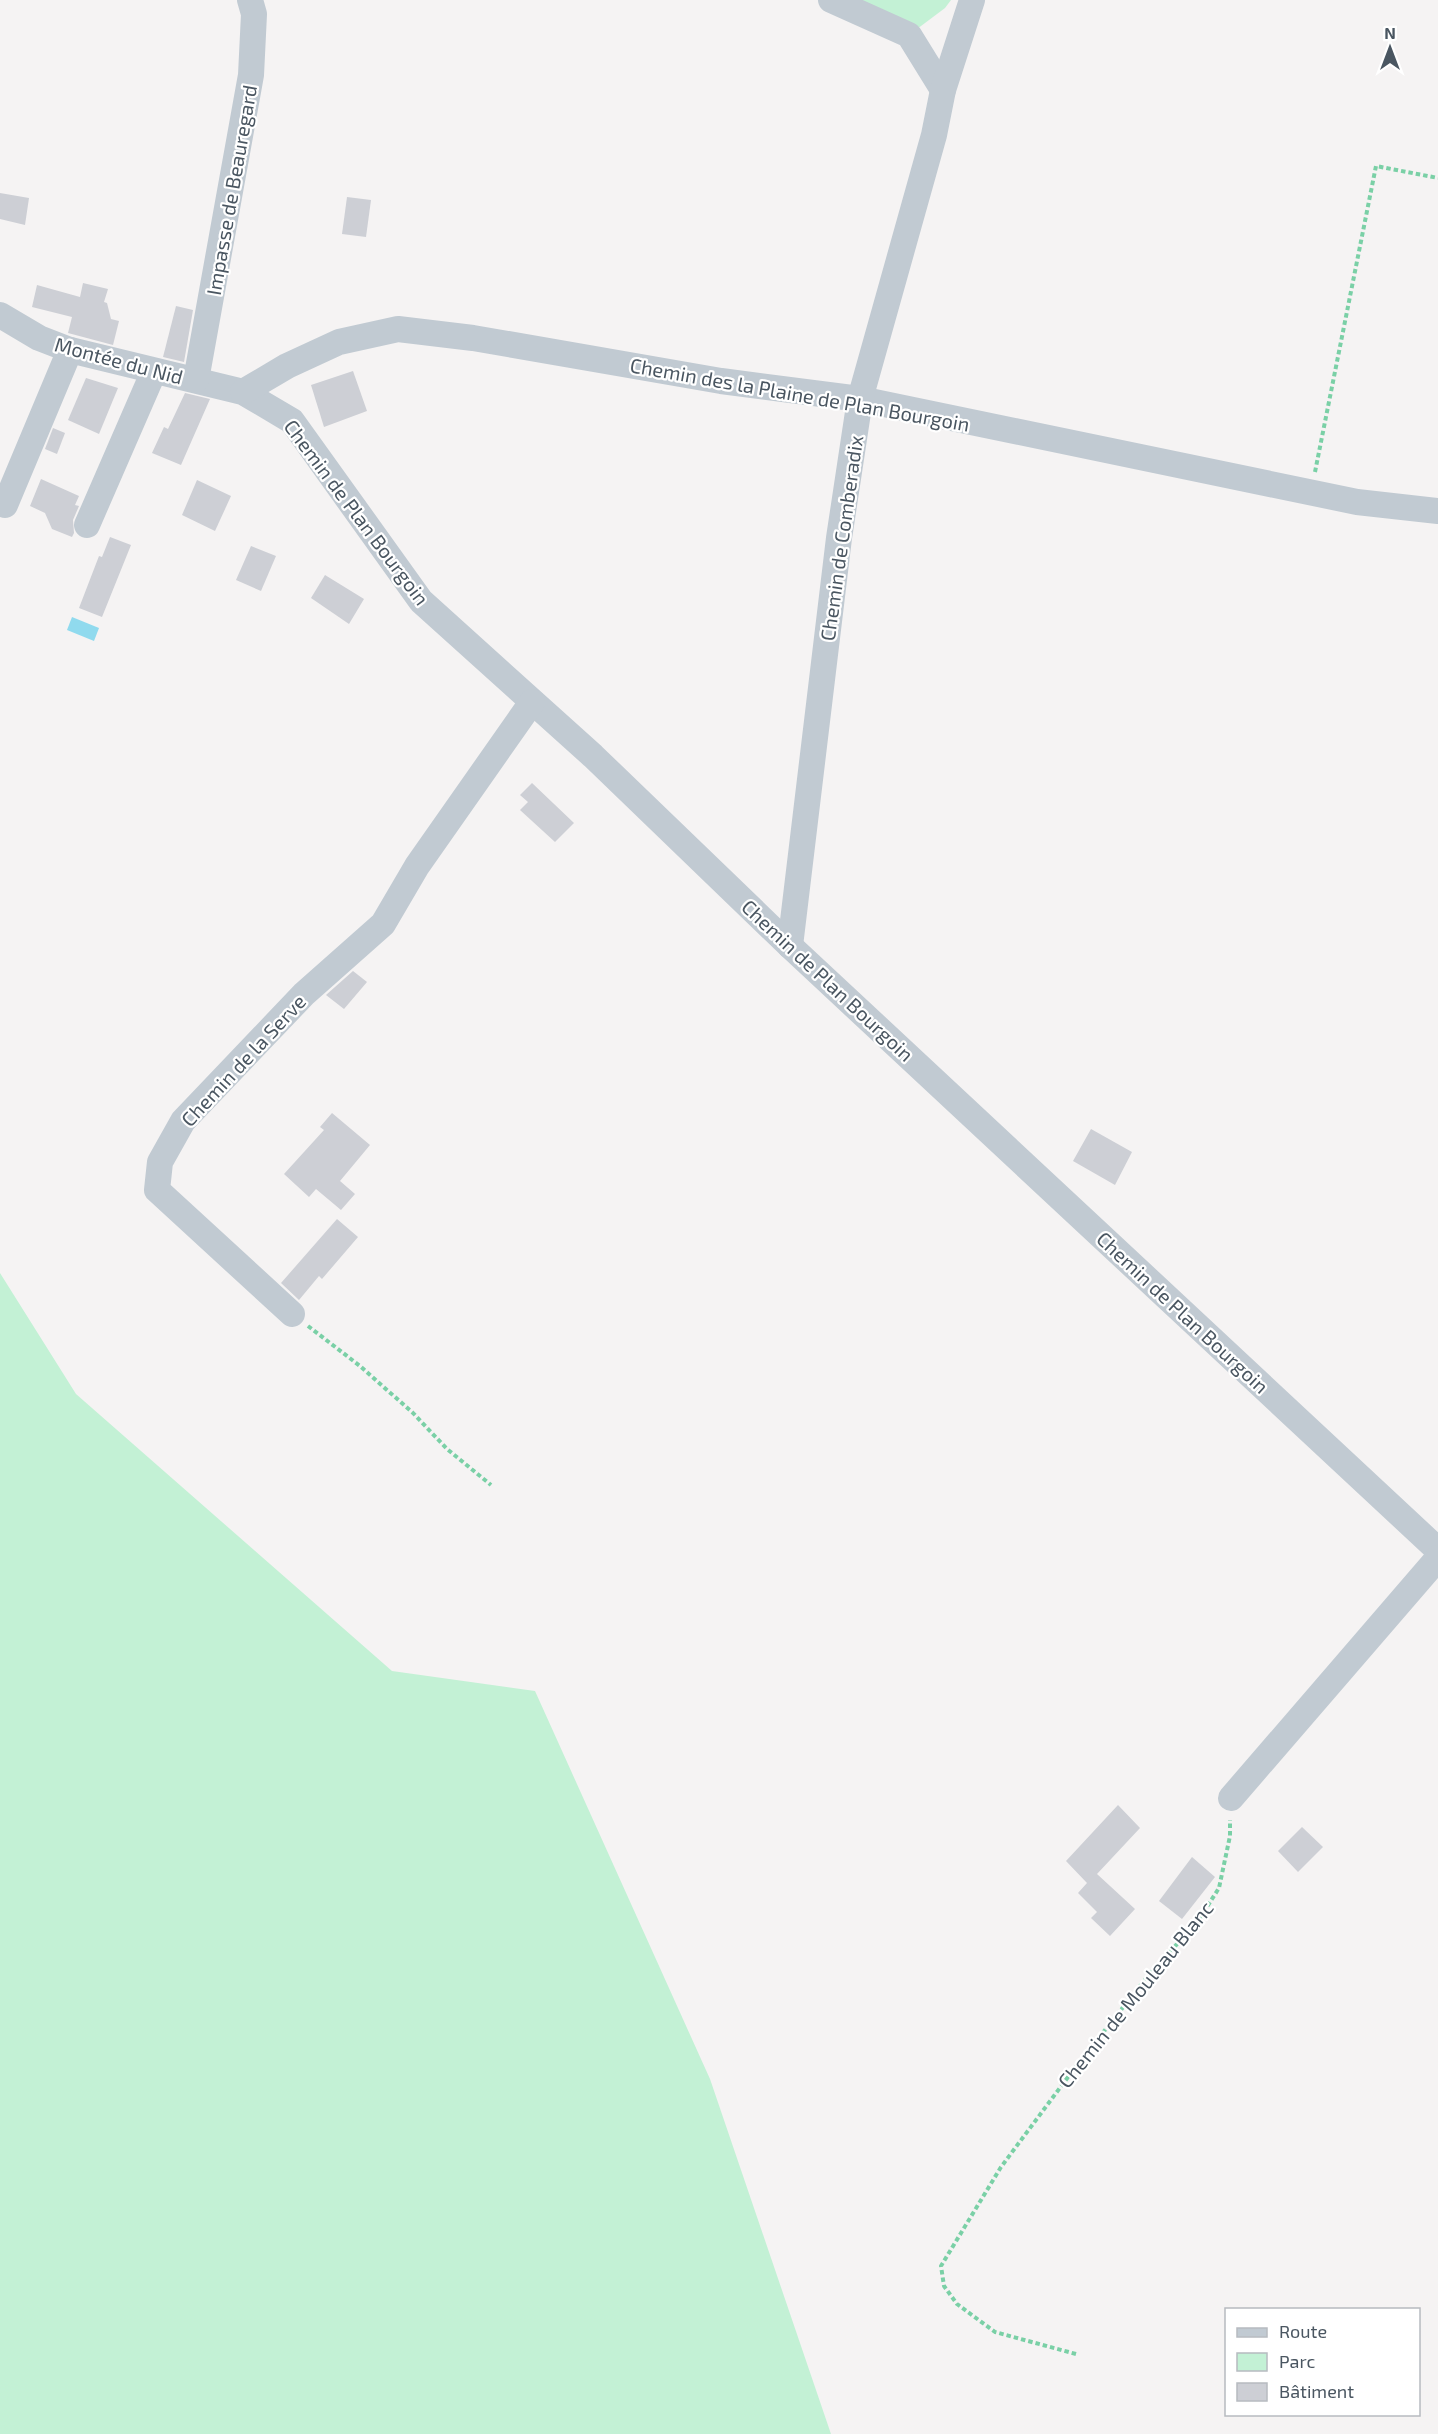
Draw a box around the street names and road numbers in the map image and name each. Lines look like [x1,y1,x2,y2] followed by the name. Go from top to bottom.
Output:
[201,83,261,297] street label: Impasse de Beauregard
[52,331,186,389] street label: Montée du Nid
[628,352,972,436] street label: Chemin des la Plaine de Plan Bourgoin
[279,415,435,609] street label: Chemin de Plan Bourgoin
[815,433,867,642] street label: Chemin de Comberadix
[737,894,919,1066] street label: Chemin de Plan Bourgoin
[176,989,310,1131] street label: Chemin de la Serve
[1092,1226,1274,1398] street label: Chemin de Plan Bourgoin
[1052,1896,1218,2092] street label: Chemin de Mouleau Blanc

